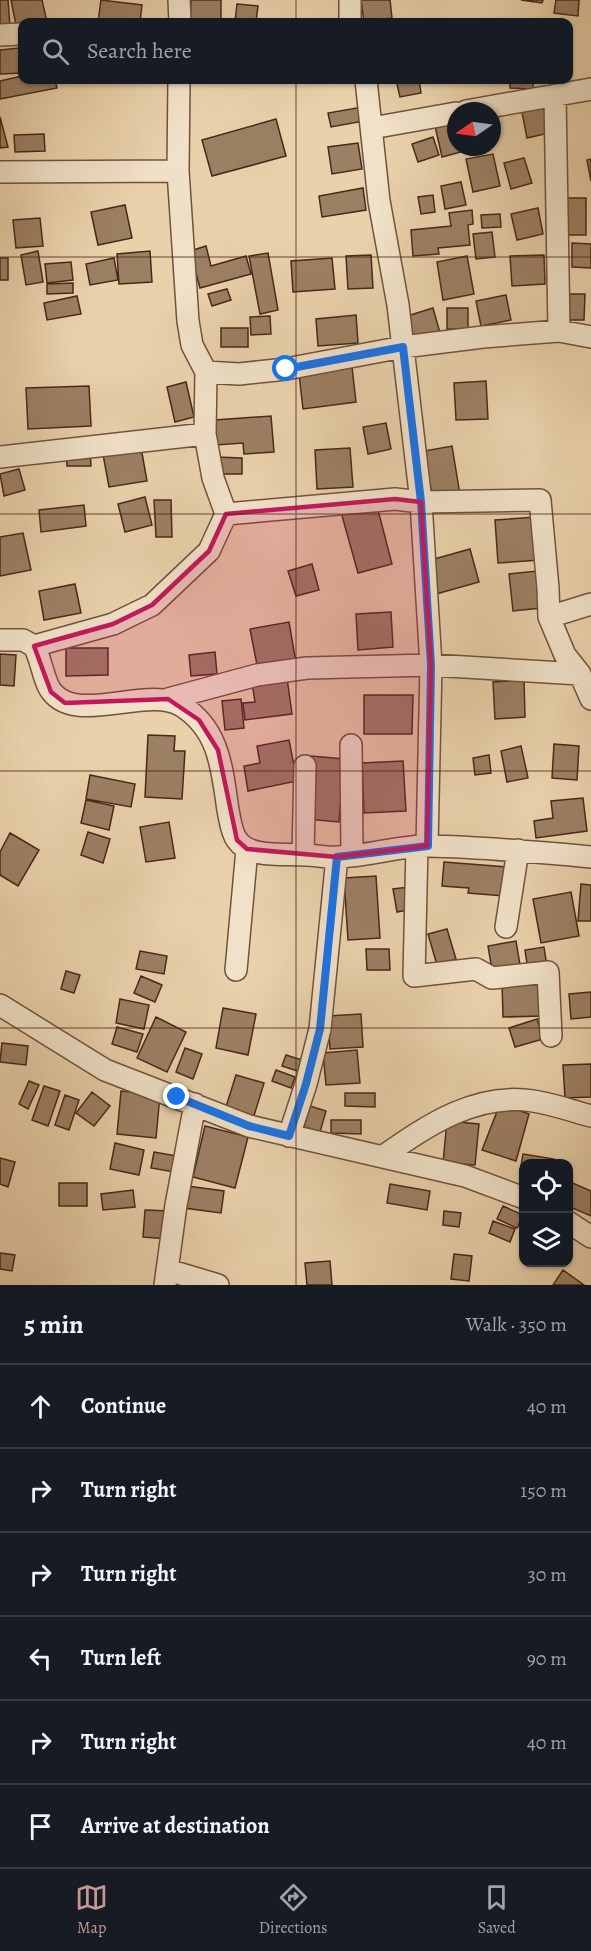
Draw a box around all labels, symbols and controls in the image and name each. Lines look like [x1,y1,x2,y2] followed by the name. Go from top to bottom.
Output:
[18,18,573,84] search box
[39,35,72,68] icon: search
[87,36,192,66] text: Search here
[447,102,501,156] north arrow
[272,355,298,381] route start
[163,1083,189,1109] route end
[519,1159,573,1267] map controls
[519,1159,573,1213] button: locate
[519,1213,573,1267] button: layers
[24,1307,84,1342] text: 5 min
[466,1311,567,1338] text: Walk · 350 m
[24,1390,57,1423] icon: ahead
[81,1391,166,1421] text: Continue
[527,1393,567,1420] text: 40 m
[24,1474,57,1507] icon: right
[81,1475,177,1505] text: Turn right
[520,1477,567,1504] text: 150 m
[24,1558,57,1591] icon: right
[81,1559,177,1589] text: Turn right
[527,1561,567,1588] text: 30 m
[24,1642,57,1675] icon: left
[81,1643,161,1673] text: Turn left
[527,1645,567,1672] text: 90 m
[24,1726,57,1759] icon: right
[81,1727,177,1757] text: Turn right
[527,1729,567,1756] text: 40 m
[24,1810,57,1843] icon: arrive
[81,1811,270,1841] text: Arrive at destination
[75,1881,108,1939] tab: Map
[259,1881,327,1939] tab: Directions
[478,1881,516,1939] tab: Saved

